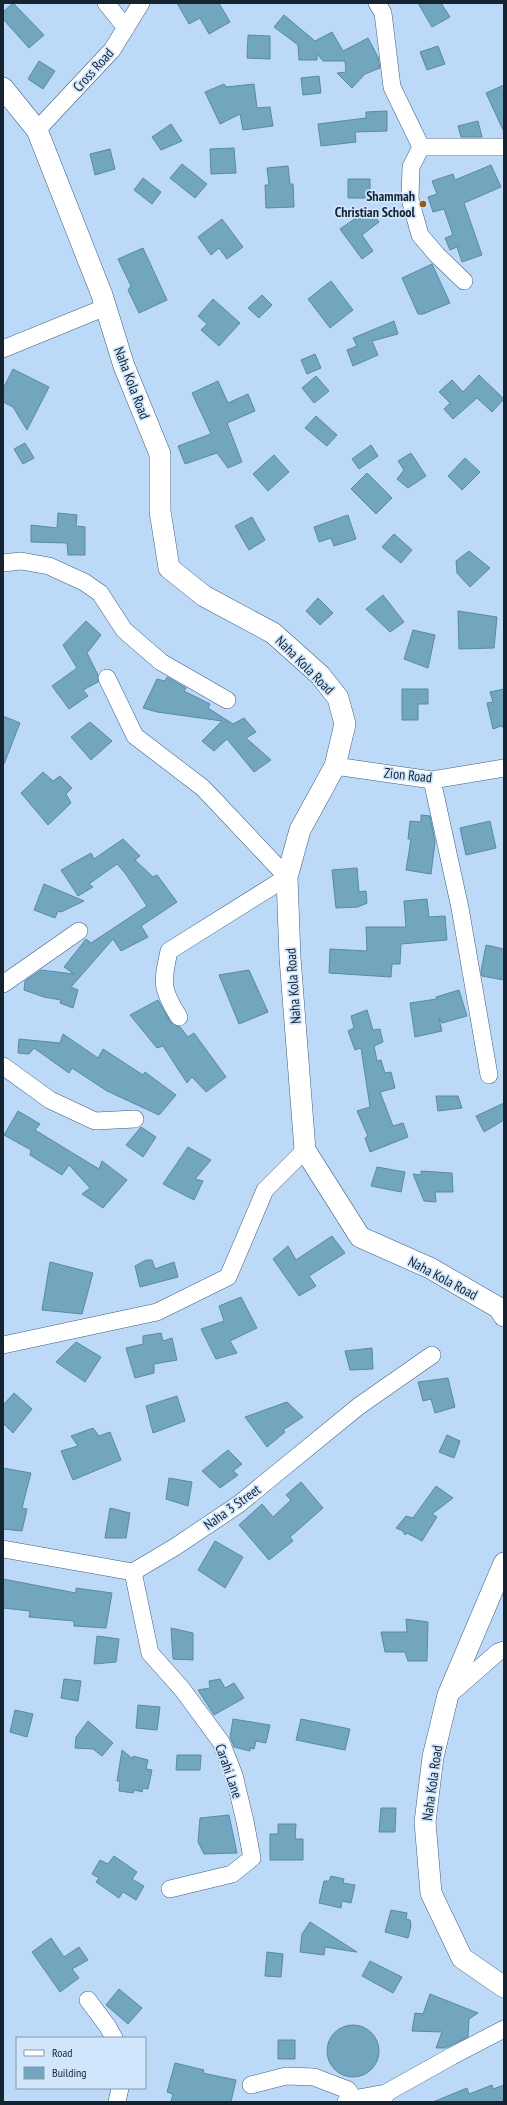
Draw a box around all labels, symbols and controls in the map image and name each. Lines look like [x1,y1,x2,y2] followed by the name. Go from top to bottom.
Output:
[69,44,117,96] street label: Cross Road
[335,187,416,221] place label: Shammah Christian School
[418,199,428,209] marker: Shammah Christian School
[110,344,154,422] street label: Naha Kola Road
[272,632,338,698] street label: Naha Kola Road
[383,764,433,786] street label: Zion Road
[281,947,305,1025] street label: Naha Kola Road
[405,1252,481,1304] street label: Naha Kola Road
[200,1480,264,1534] street label: Naha 3 Street
[211,1741,247,1801] street label: Carahi Lane
[418,1744,446,1822] street label: Naha Kola Road
[16,2037,146,2089] legend
[52,2045,72,2060] text: Road
[52,2065,87,2080] text: Building

